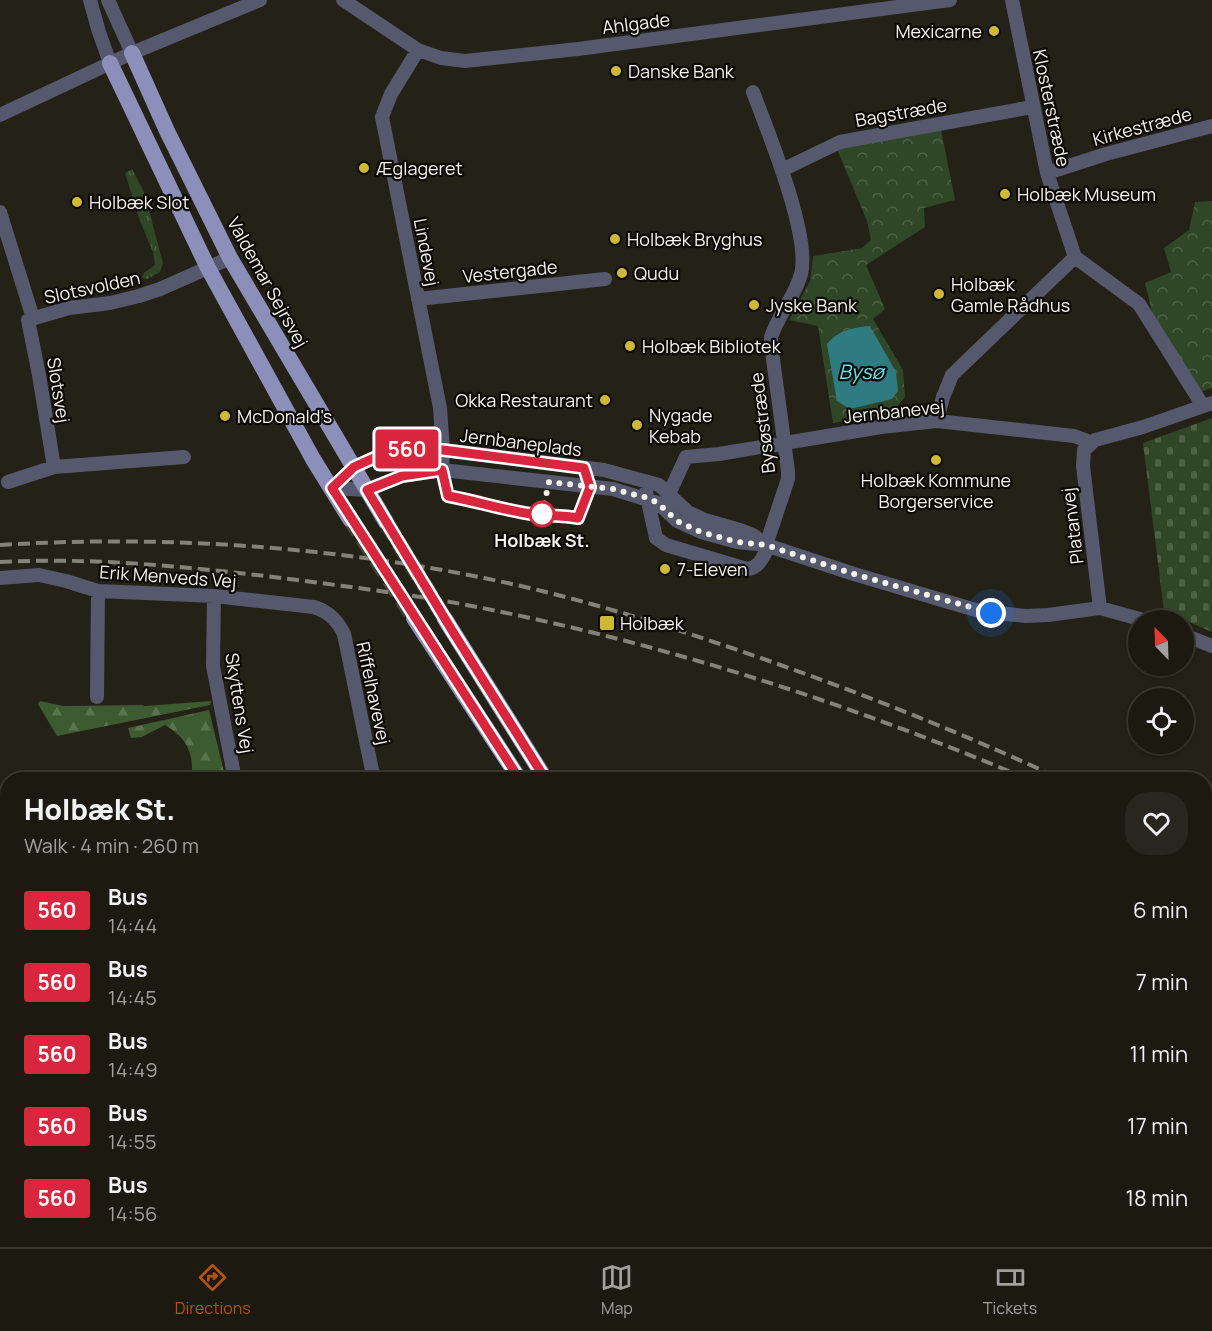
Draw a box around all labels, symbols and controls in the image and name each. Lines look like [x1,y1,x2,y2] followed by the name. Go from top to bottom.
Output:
[601,7,671,39] street label: Ahlgade
[895,19,982,43] place label: Mexicarne
[987,24,1001,38] marker: Mexicarne
[1028,47,1076,169] street label: Klosterstræde
[628,59,735,83] place label: Danske Bank
[609,64,623,78] marker: Danske Bank
[853,92,949,132] street label: Bagstræde
[1090,101,1194,151] street label: Kirkestræde
[376,156,463,180] place label: Æglageret
[357,161,371,175] marker: Æglageret
[1017,182,1156,206] place label: Holbæk Museum
[998,187,1012,201] marker: Holbæk Museum
[89,190,189,214] place label: Holbæk Slot
[70,195,84,209] marker: Holbæk Slot
[222,212,314,352] street label: Valdemar Sejrsvej
[409,216,445,288] street label: Lindevej
[627,227,762,251] place label: Holbæk Bryghus
[608,232,622,246] marker: Holbæk Bryghus
[461,254,559,288] street label: Vestergade
[634,261,679,285] place label: Qudu
[42,265,142,309] street label: Slotsvolden
[615,266,629,280] marker: Qudu
[951,272,1070,317] place label: Holbæk Gamle Rådhus
[932,287,946,301] marker: Holbæk Gamle Rådhus
[766,293,858,317] place label: Jyske Bank
[747,298,761,312] marker: Jyske Bank
[642,334,782,358] place label: Holbæk Bibliotek
[623,339,637,353] marker: Holbæk Bibliotek
[42,355,76,425] street label: Slotsvej
[838,358,886,385] water label: Bysø
[744,371,780,475] street label: Bysøstræde
[455,388,593,412] place label: Okka Restaurant
[598,393,612,407] marker: Okka Restaurant
[842,394,946,428] street label: Jernbanevej
[649,403,712,448] place label: Nygade Kebab
[237,404,332,428] place label: McDonald's
[218,409,232,423] marker: McDonald's
[630,418,644,432] marker: Nygade Kebab
[459,423,583,461] street label: Jernbaneplads
[372,430,442,468] line badge: 560
[387,435,427,463] text: 560
[929,453,943,467] marker: Holbæk Kommune Borgerservice
[861,468,1011,513] place label: Holbæk Kommune Borgerservice
[1055,486,1089,566] street label: Platanvej
[529,501,555,527] marker: Holbæk St.
[494,528,590,552] place label: Holbæk St.
[677,557,748,581] place label: 7-Eleven
[99,559,237,593] street label: Erik Menveds Vej
[658,562,672,576] marker: 7-Eleven
[976,598,1006,628] your location
[1128,610,1194,676] north arrow
[1128,610,1194,754] map controls
[620,611,685,635] place label: Holbæk
[598,614,616,632] marker: Holbæk
[351,639,397,747] street label: Riffelhavevej
[220,651,260,755] street label: Skyttens Vej
[1128,688,1194,754] button: locate
[24,790,175,828] text: Holbæk St.
[1125,792,1188,855] button: heart
[24,832,199,859] text: Walk · 4 min · 260 m
[108,882,148,912] text: Bus
[1133,895,1188,925] text: 6 min
[37,896,77,924] text: 560
[108,912,157,939] text: 14:44
[108,954,148,984] text: Bus
[1136,967,1188,997] text: 7 min
[37,968,77,996] text: 560
[108,984,157,1011] text: 14:45
[108,1026,148,1056] text: Bus
[1130,1039,1188,1069] text: 11 min
[37,1040,77,1068] text: 560
[108,1056,158,1083] text: 14:49
[108,1098,148,1128] text: Bus
[1127,1111,1188,1141] text: 17 min
[37,1112,77,1140] text: 560
[108,1128,157,1155] text: 14:55
[108,1170,148,1200] text: Bus
[1125,1183,1188,1213] text: 18 min
[37,1184,77,1212] text: 560
[108,1200,158,1227] text: 14:56
[175,1261,251,1319] tab: Directions
[600,1261,633,1319] tab: Map
[983,1261,1037,1319] tab: Tickets

